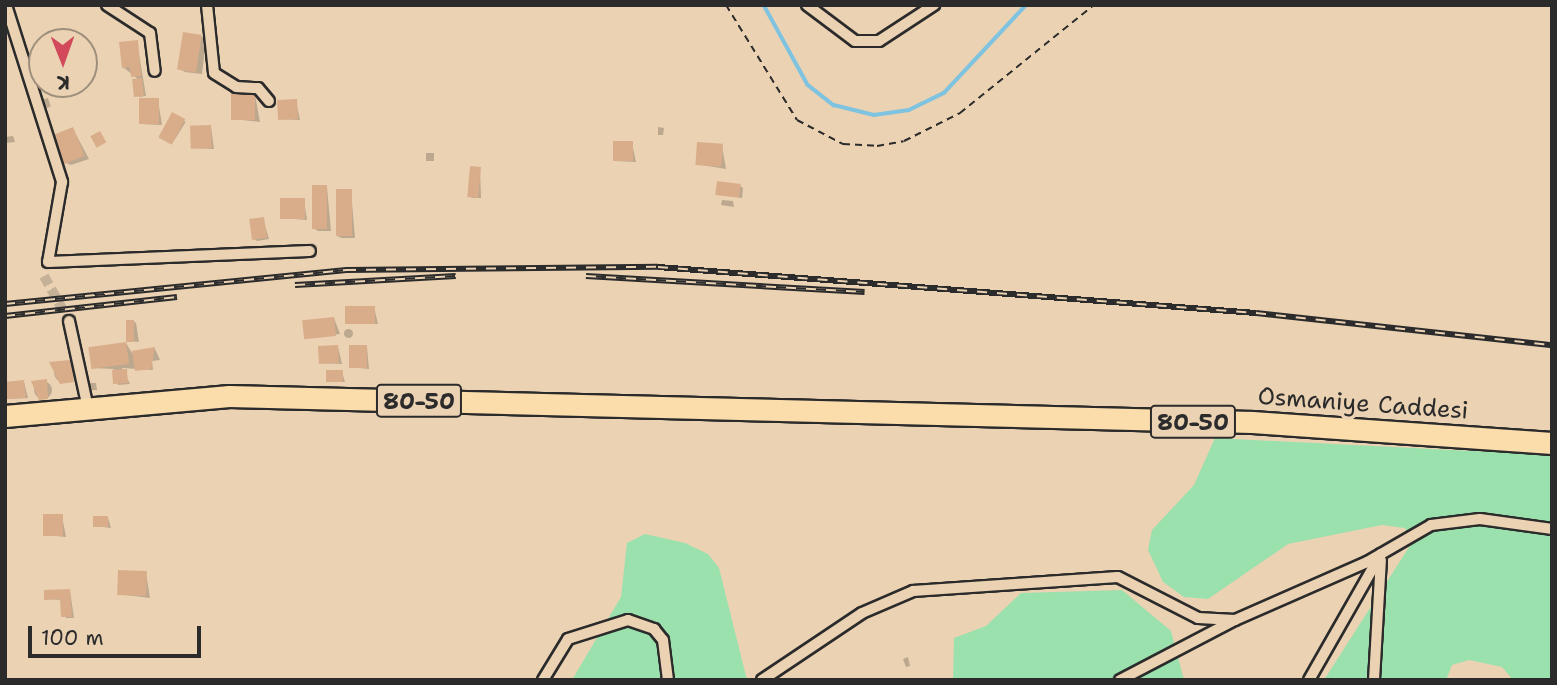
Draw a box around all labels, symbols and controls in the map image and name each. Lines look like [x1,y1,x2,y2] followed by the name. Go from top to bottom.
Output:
[28,28,98,98] north arrow
[57,70,70,95] text: K
[375,382,463,420] road number: 80-50
[1257,382,1469,426] street label: Osmaniye Caddesi
[1149,402,1237,442] road number: 80-50
[32,612,205,656] scale bar
[41,624,104,652] text: 100 m

